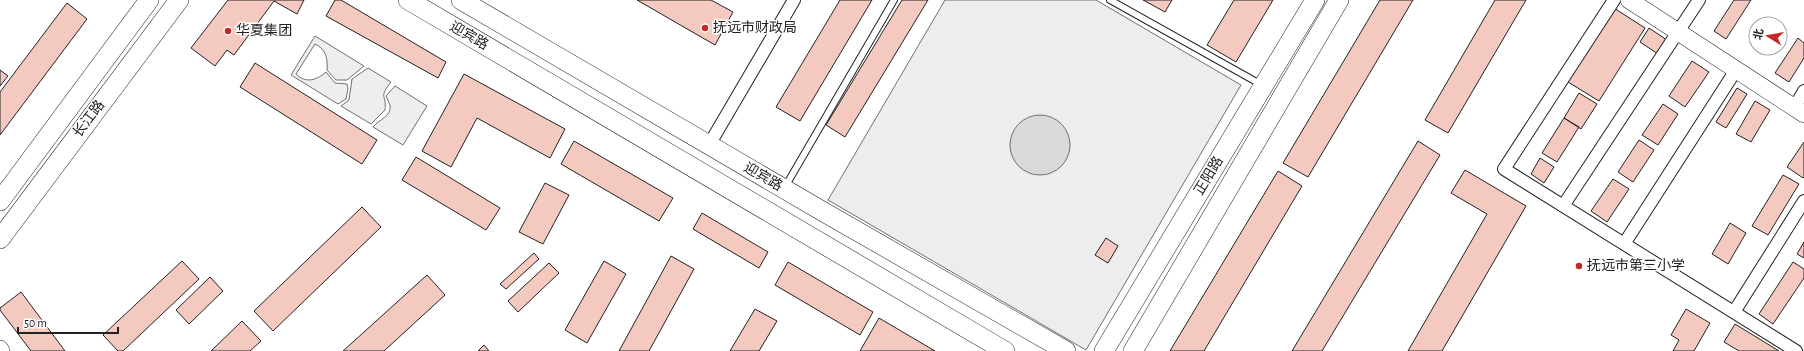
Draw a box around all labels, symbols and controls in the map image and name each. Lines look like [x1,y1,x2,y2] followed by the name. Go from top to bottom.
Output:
[1748,16,1788,56] north arrow
[447,19,491,53] street label: 迎宾路
[713,20,797,35] place label: 抚远市财政局
[236,22,292,38] place label: 华夏集团
[700,23,710,33] marker: 抚远市财政局
[223,26,233,36] marker: 华夏集团
[1752,28,1765,41] text: 北
[70,97,107,140] street label: 长江路
[1191,154,1226,198] street label: 正阳路
[741,160,785,194] street label: 迎宾路
[1587,257,1685,273] place label: 抚远市第三小学
[1574,261,1584,271] marker: 抚远市第三小学
[18,309,118,335] scale bar
[24,317,47,329] text: 50 m

